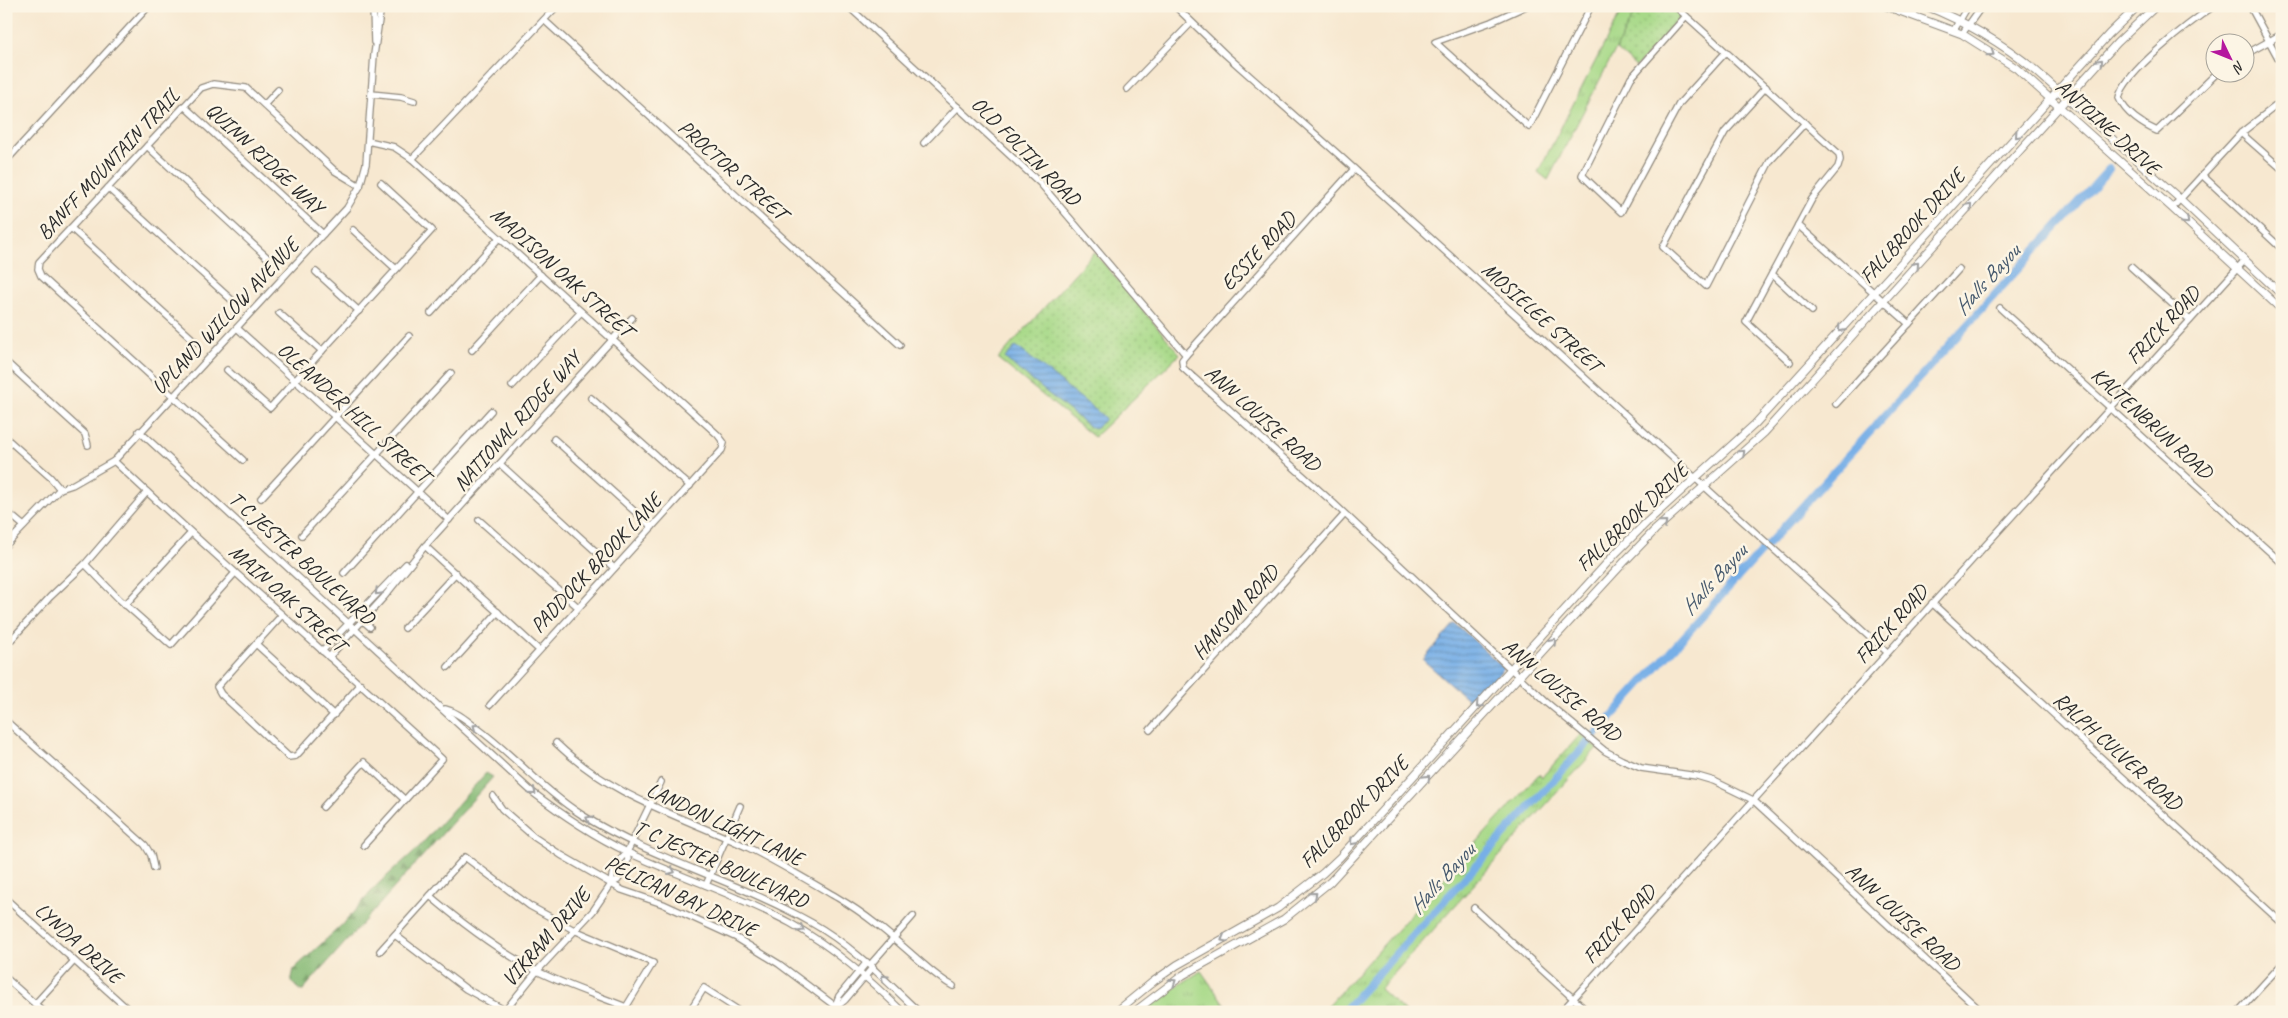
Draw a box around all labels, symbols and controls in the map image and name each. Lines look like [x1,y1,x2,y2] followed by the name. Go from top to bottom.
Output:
[2206,32,2256,82] north arrow
[1986,46,1995,56] one-way arrow
[2094,58,2103,67] one-way arrow
[2228,58,2248,77] text: N
[2051,73,2167,182] street label: ANTOINE DRIVE
[31,83,185,245] street label: BANFF MOUNTAIN TRAIL
[966,91,1087,212] street label: OLD FOLTIN ROAD
[201,97,332,222] street label: QUINN RIDGE WAY
[673,114,797,229] street label: PROCTOR STREET
[2015,130,2024,139] one-way arrow
[1854,161,1972,289] street label: FALLBROOK DRIVE
[485,201,643,346] street label: MADISON OAK STREET
[1963,203,1972,212] one-way arrow
[1215,205,1302,296] street label: ESSIE ROAD
[2181,215,2190,224] one-way arrow
[146,231,306,400] street label: UPLAND WILLOW AVENUE
[1948,236,2028,321] water label: Halls Bayou
[1477,256,1610,380] street label: MOSIELEE STREET
[1910,261,1919,270] one-way arrow
[2120,279,2207,369] street label: FRICK ROAD
[1838,323,1847,332] one-way arrow
[272,336,440,491] street label: OLEANDER HILL STREET
[447,343,589,496] street label: NATIONAL RIDGE WAY
[1200,359,1328,478] street label: ANN LOUISE ROAD
[2086,362,2219,486] street label: KALTENBRUN ROAD
[1736,450,1745,459] one-way arrow
[1571,455,1695,577] street label: FALLBROOK DRIVE
[224,486,382,632] street label: T C JESTER BOULEVARD
[525,486,669,638] street label: PADDOCK BROOK LANE
[1659,519,1668,528] one-way arrow
[1675,536,1755,621] water label: Halls Bayou
[224,539,355,660] street label: MAIN OAK STREET
[1186,558,1285,664] street label: HANSOM ROAD
[1849,578,1934,669] street label: FRICK ROAD
[374,586,383,595] one-way arrow
[1497,633,1628,748] street label: ANN LOUISE ROAD
[1547,637,1556,646] one-way arrow
[2048,686,2189,817] street label: RALPH CULVER ROAD
[1476,699,1485,708] one-way arrow
[472,724,482,733] one-way arrow
[1294,749,1416,873] street label: FALLBROOK DRIVE
[1421,775,1430,784] one-way arrow
[643,776,809,873] street label: LANDON LIGHT LANE
[528,787,537,796] one-way arrow
[630,814,814,915] street label: T C JESTER BOULEVARD
[586,815,595,825] one-way arrow
[1403,835,1483,920] water label: Halls Bayou
[1350,837,1359,846] one-way arrow
[601,849,763,944] street label: PELICAN BAY DRIVE
[1841,857,1967,978] street label: ANN LOUISE ROAD
[667,865,676,876] one-way arrow
[1577,878,1662,969] street label: FRICK ROAD
[496,880,598,992] street label: VIKRAM DRIVE
[1309,892,1318,901] one-way arrow
[30,897,130,991] street label: LYNDA DRIVE
[795,923,804,933] one-way arrow
[1220,933,1229,943] one-way arrow
[881,975,890,984] one-way arrow
[1167,979,1176,988] one-way arrow

